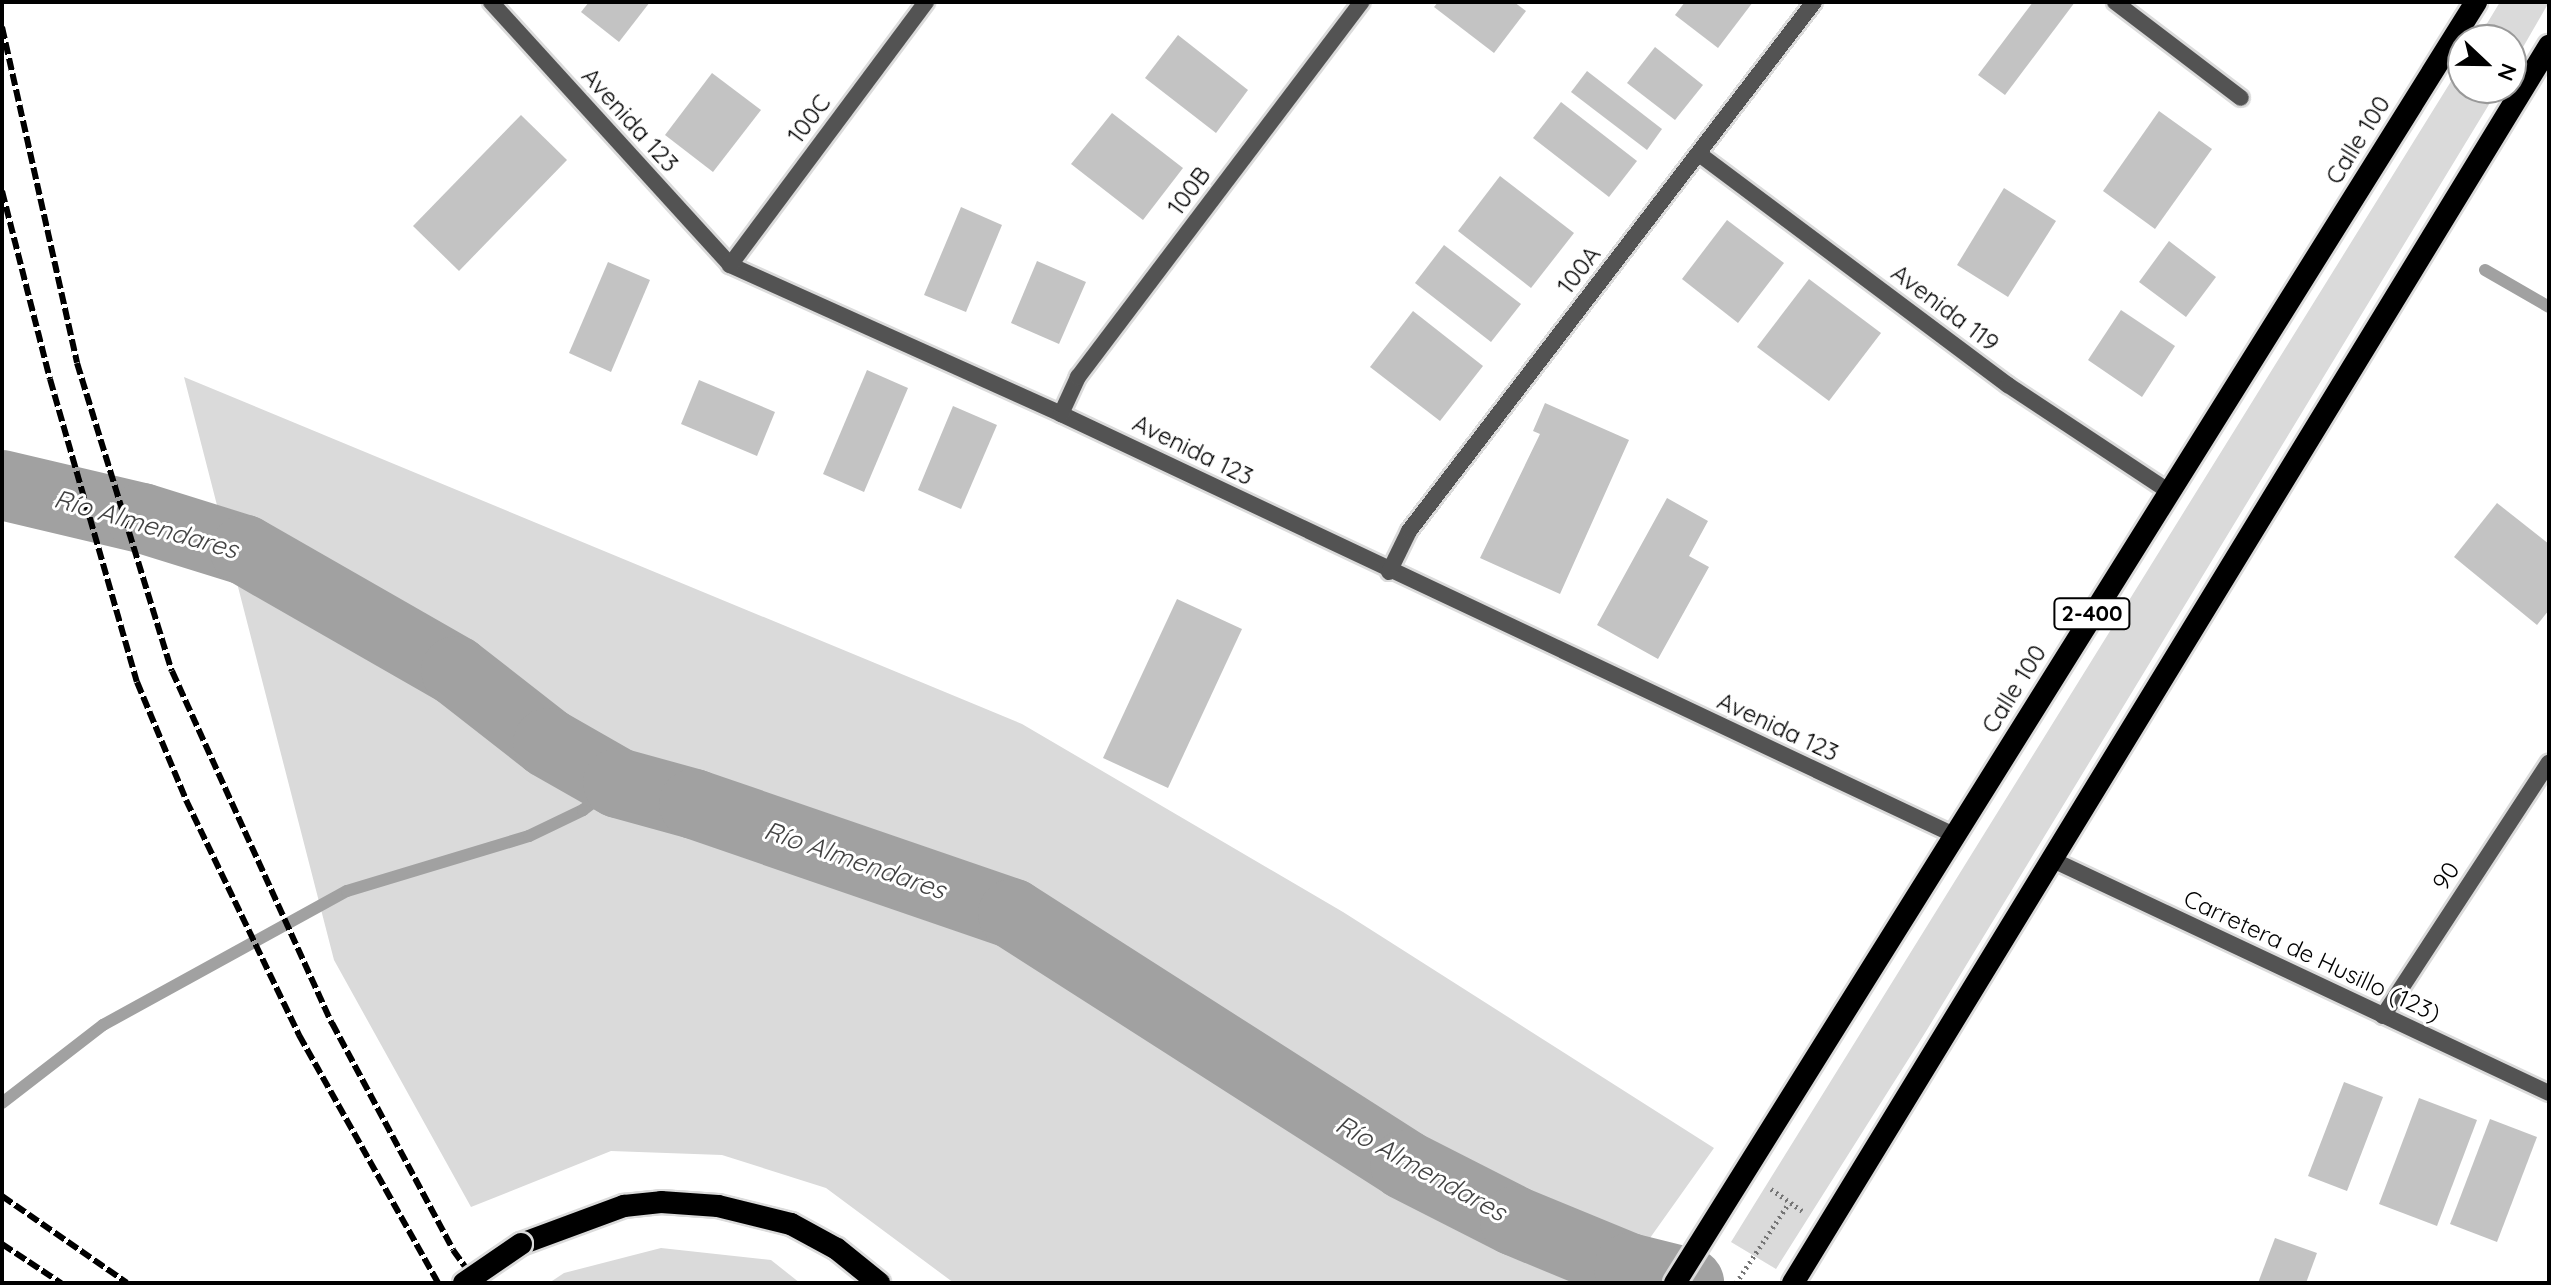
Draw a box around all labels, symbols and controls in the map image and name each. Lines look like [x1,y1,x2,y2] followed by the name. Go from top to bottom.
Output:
[2447,24,2527,104] north arrow
[2491,59,2523,85] text: N
[576,62,684,178] street label: Avenida 123
[782,89,836,149] street label: 100C
[2320,91,2396,189] street label: Calle 100
[1162,161,1216,221] street label: 100B
[1551,240,1607,300] street label: 100A
[1886,258,2004,358] street label: Avenida 119
[1128,408,1258,492] street label: Avenida 123
[50,483,242,565] water label: Río Almendares
[2052,596,2132,632] road number: 2-400
[1976,640,2052,738] street label: Calle 100
[1713,686,1843,768] street label: Avenida 123
[760,814,950,906] water label: Río Almendares
[2426,857,2466,895] street label: 90
[2179,884,2445,1028] street label: Carretera de Husillo (123)
[1330,1108,1512,1228] water label: Río Almendares

